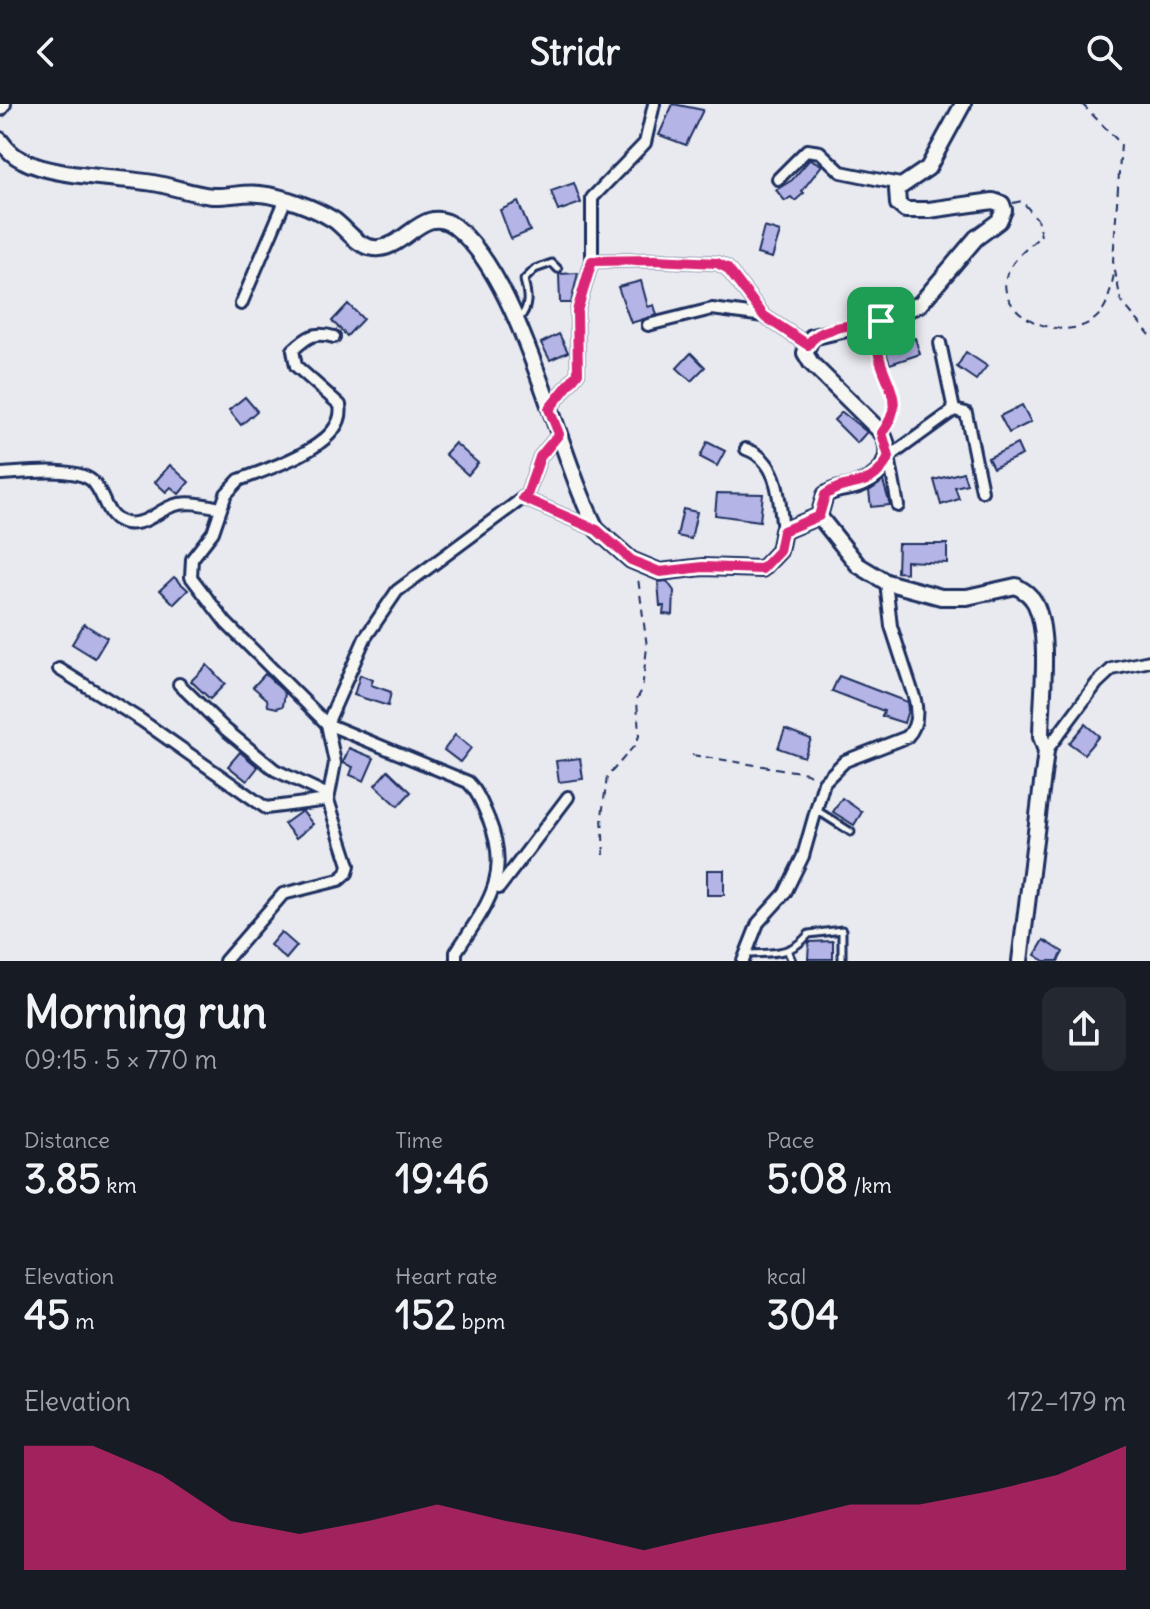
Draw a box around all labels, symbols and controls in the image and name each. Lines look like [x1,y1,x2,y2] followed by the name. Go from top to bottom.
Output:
[24,30,68,74] icon: back
[530,30,620,75] text: Stridr
[1082,30,1126,74] icon: search
[847,287,915,355] pin
[859,299,903,343] icon: arrive
[24,985,267,1040] text: Morning run
[1042,987,1126,1071] button: share
[24,1043,217,1076] text: 09:15 · 5 × 770 m
[24,1126,110,1154] text: Distance
[395,1126,443,1154] text: Time
[767,1126,814,1154] text: Pace
[24,1154,101,1204] text: 3.85
[395,1154,489,1204] text: 19:46
[767,1154,848,1204] text: 5:08
[101,1171,137,1199] text: km
[848,1171,892,1199] text: /km
[24,1262,114,1290] text: Elevation
[395,1262,497,1290] text: Heart rate
[767,1262,806,1290] text: kcal
[24,1290,70,1340] text: 45
[395,1290,456,1340] text: 152
[767,1290,839,1340] text: 304
[70,1307,95,1335] text: m
[456,1307,505,1335] text: bpm
[24,1385,131,1418] text: Elevation
[1007,1385,1126,1418] text: 172–179 m

